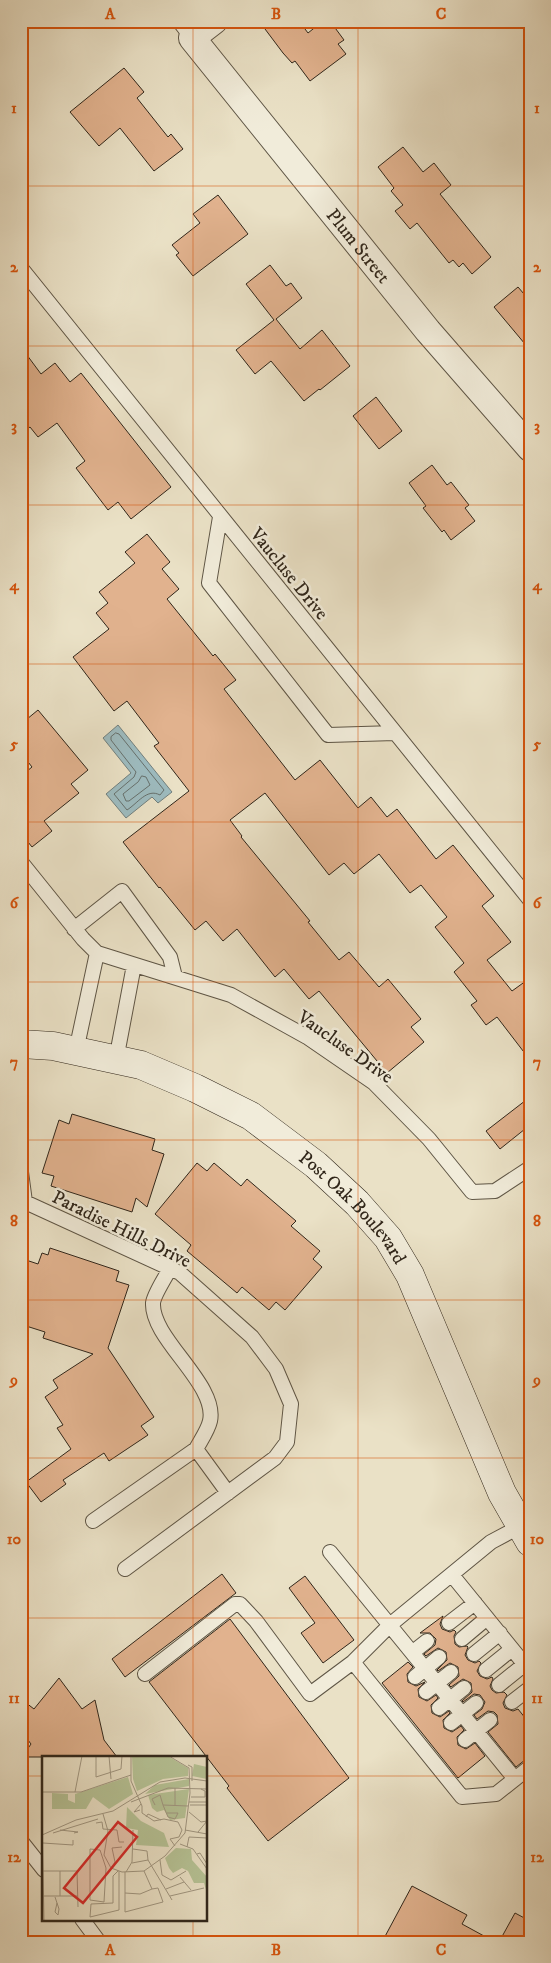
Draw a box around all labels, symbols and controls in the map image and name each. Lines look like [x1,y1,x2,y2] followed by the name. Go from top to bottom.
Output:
[104,4,116,24] text: A
[271,4,281,24] text: B
[436,4,446,24] text: C
[11,98,17,118] text: 1
[534,98,540,118] text: 1
[321,204,395,288] street label: Plum Street
[10,257,19,277] text: 2
[533,257,542,277] text: 2
[11,416,17,436] text: 3
[534,416,540,436] text: 3
[244,523,333,625] street label: Vaucluse Drive
[8,575,19,595] text: 4
[531,575,542,595] text: 4
[9,734,18,754] text: 5
[532,734,541,754] text: 5
[10,893,20,913] text: 6
[533,893,543,913] text: 6
[292,1005,398,1089] street label: Vaucluse Drive
[10,1052,18,1072] text: 7
[533,1052,541,1072] text: 7
[294,1146,411,1269] street label: Post Oak Boulevard
[48,1186,195,1273] street label: Paradise Hills Drive
[10,1211,18,1231] text: 8
[533,1211,541,1231] text: 8
[9,1370,18,1390] text: 9
[532,1370,541,1390] text: 9
[7,1529,22,1549] text: 10
[530,1529,545,1549] text: 10
[8,1688,20,1708] text: 11
[531,1688,543,1708] text: 11
[42,1756,208,1920] inset map
[7,1847,22,1867] text: 12
[530,1847,545,1867] text: 12
[104,1940,116,1960] text: A
[271,1940,281,1960] text: B
[436,1940,446,1960] text: C

